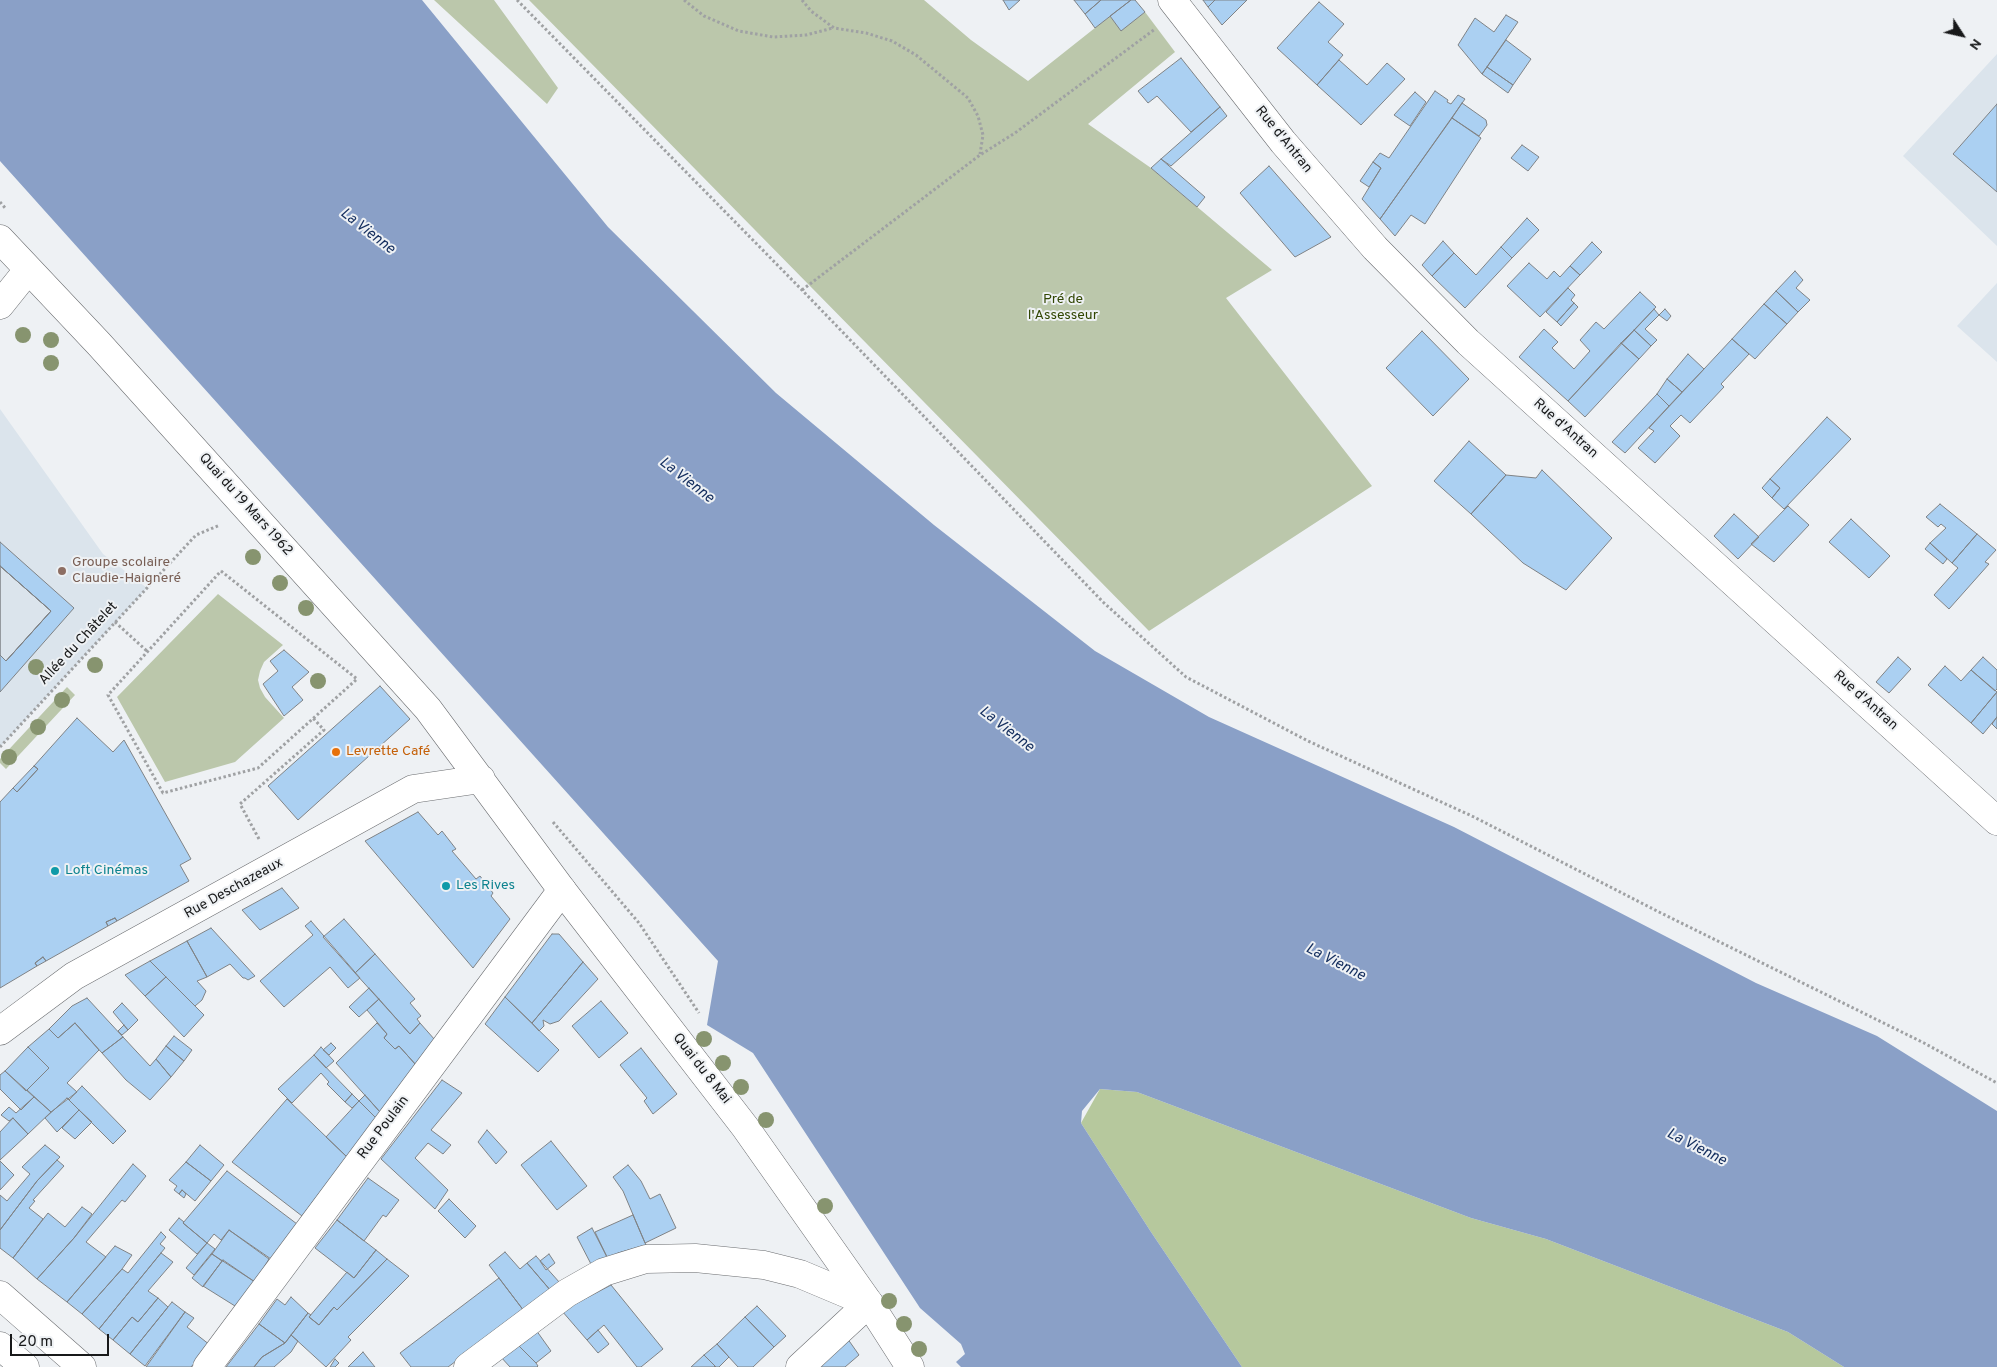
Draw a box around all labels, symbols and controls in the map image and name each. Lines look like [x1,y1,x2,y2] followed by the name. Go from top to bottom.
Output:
[1937,10,1987,60] north arrow
[1965,35,1985,53] text: N
[1251,103,1315,177] street label: Rue d'Antran
[336,205,398,259] water label: La Vienne
[1028,292,1098,324] park label: Pré de l'Assesseur
[1529,396,1601,462] street label: Rue d'Antran
[194,450,296,560] street label: Quai du 19 Mars 1962
[655,454,717,508] water label: La Vienne
[72,555,181,588] place label: Groupe scolaire Claudie-Haigneré
[56,565,68,577] marker: Groupe scolaire Claudie-Haigneré
[36,599,122,689] street label: Allée du Châtelet
[1829,668,1901,734] street label: Rue d'Antran
[975,703,1037,757] water label: La Vienne
[346,744,430,760] place label: Levrette Café
[330,746,342,758] marker: Levrette Café
[182,855,286,923] street label: Rue Deschazeaux
[65,863,148,879] place label: Loft Cinémas
[49,865,61,877] marker: Loft Cinémas
[456,878,515,894] place label: Les Rives
[440,880,452,892] marker: Les Rives
[1302,940,1368,986] water label: La Vienne
[668,1030,734,1108] street label: Quai du 8 Mai
[355,1093,413,1163] street label: Rue Poulain
[1663,1125,1729,1171] water label: La Vienne
[12,1324,111,1356] scale bar
[18,1333,53,1352] text: 20 m

